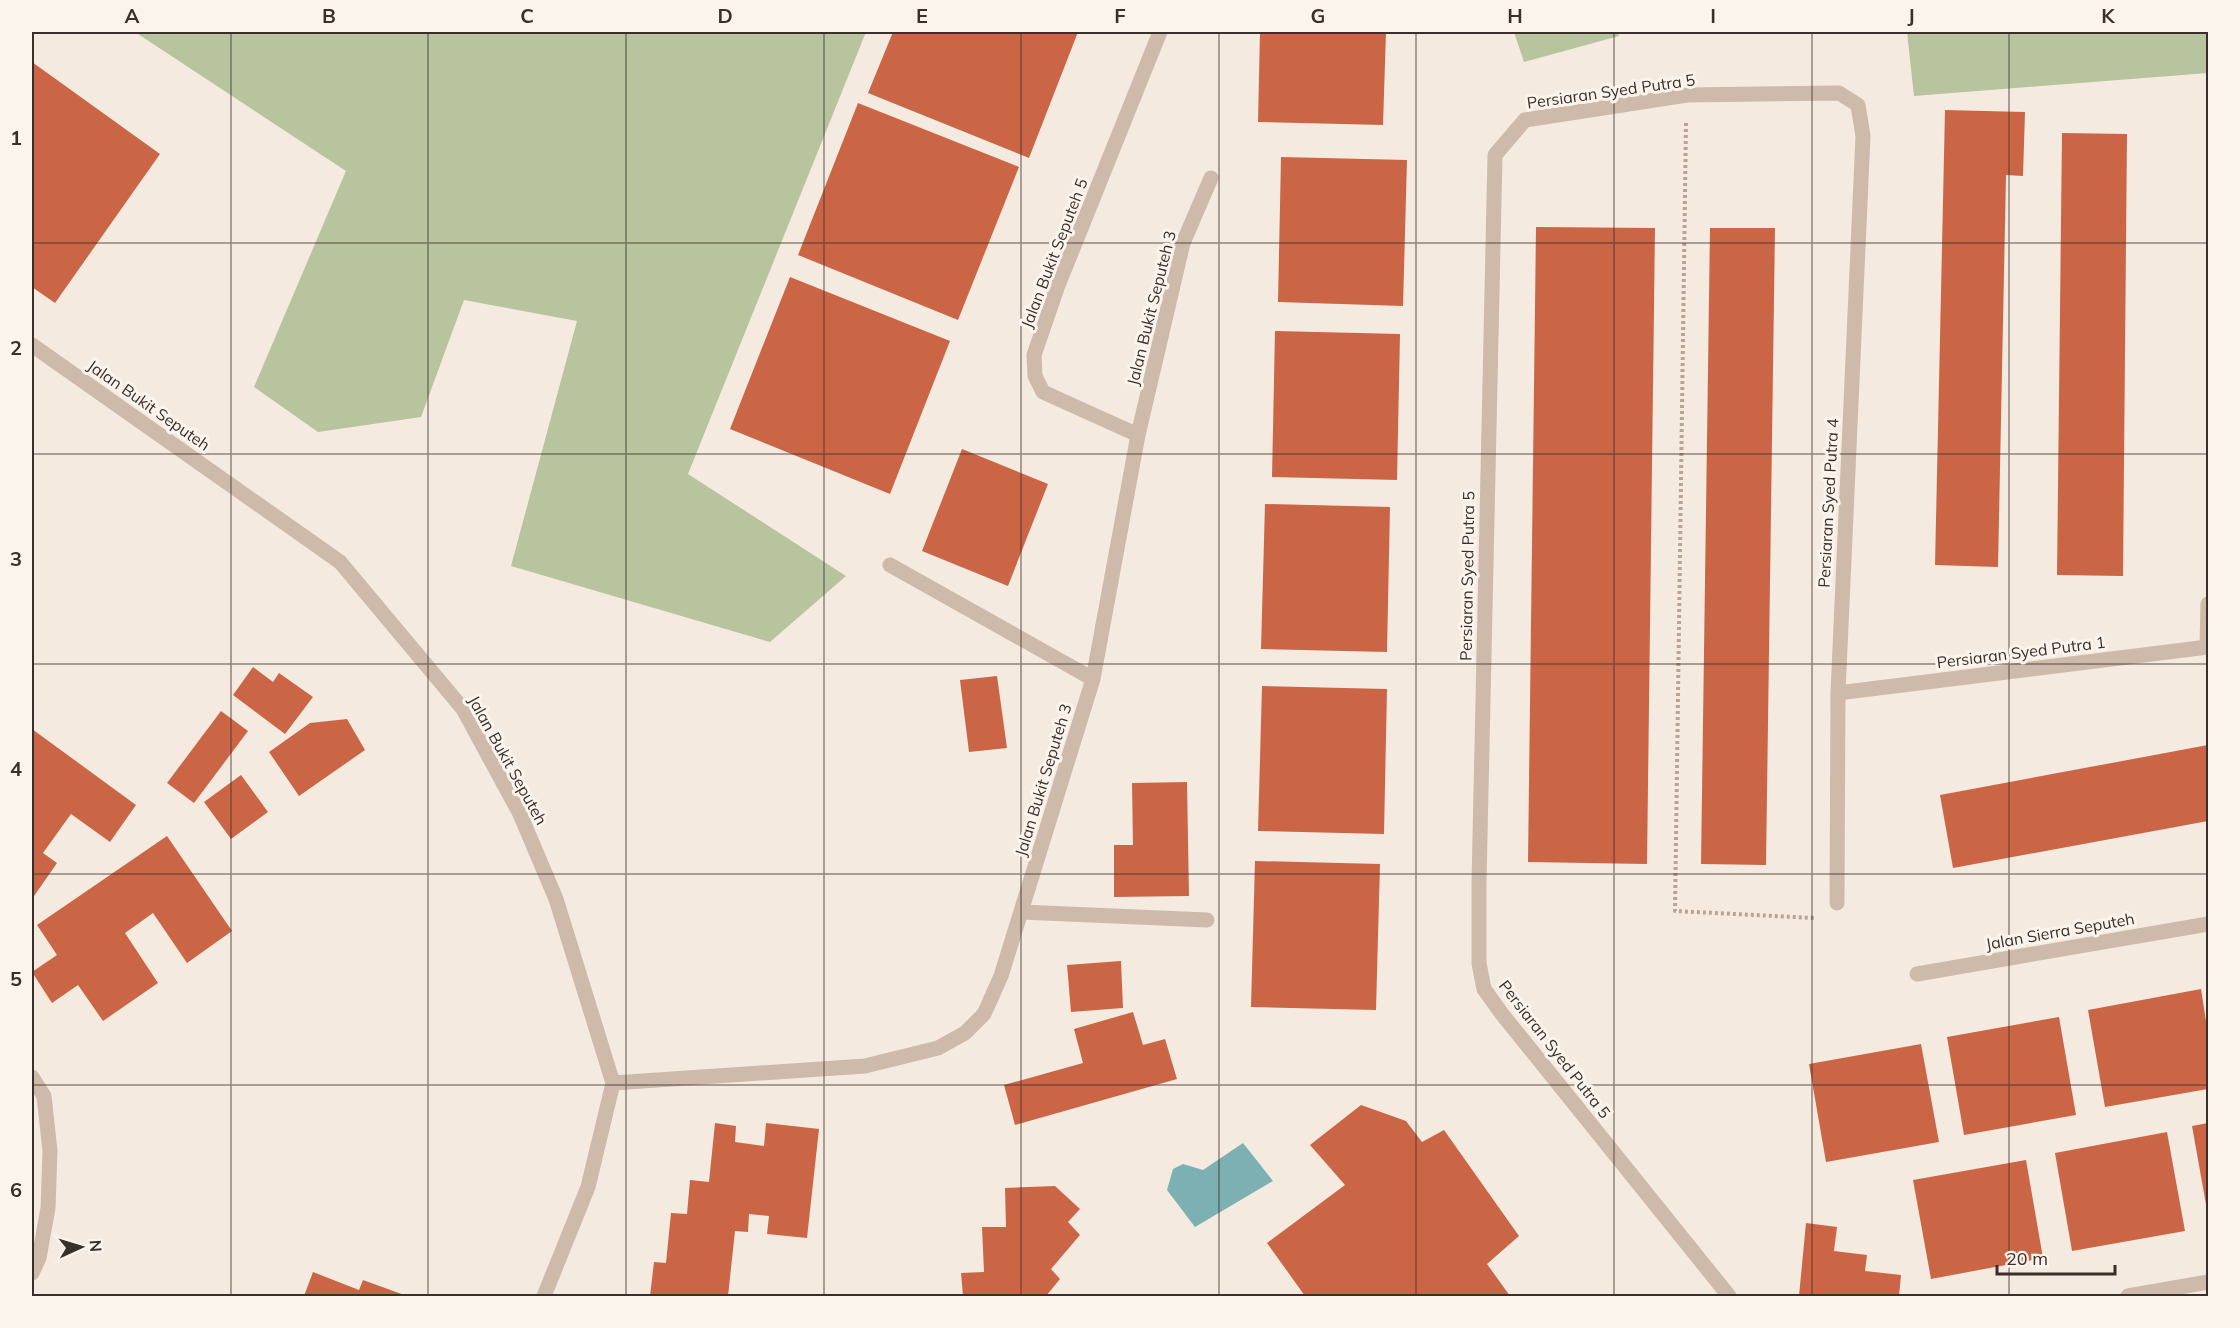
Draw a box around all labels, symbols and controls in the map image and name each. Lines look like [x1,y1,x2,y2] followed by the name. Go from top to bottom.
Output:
[125,3,140,28] text: A
[322,3,336,28] text: B
[520,3,534,28] text: C
[717,3,733,28] text: D
[916,3,928,28] text: E
[1114,3,1126,28] text: F
[1311,3,1325,28] text: G
[1507,3,1523,28] text: H
[1710,3,1716,28] text: I
[1907,3,1915,28] text: J
[2101,3,2115,28] text: K
[1526,69,1696,113] street label: Persiaran Syed Putra 5
[10,125,22,150] text: 1
[1016,175,1092,331] street label: Jalan Bukit Seputeh 5
[1122,229,1180,387] street label: Jalan Bukit Seputeh 3
[10,335,22,360] text: 2
[84,355,214,455] street label: Jalan Bukit Seputeh
[1814,417,1842,588] street label: Persiaran Syed Putra 4
[1456,491,1478,661] street label: Persiaran Syed Putra 5
[10,546,22,571] text: 3
[1936,632,2106,672] street label: Persiaran Syed Putra 1
[464,692,552,828] street label: Jalan Bukit Seputeh
[1010,701,1076,859] street label: Jalan Bukit Seputeh 3
[10,756,22,781] text: 4
[1984,908,2136,954] street label: Jalan Sierra Seputeh
[10,966,22,991] text: 5
[1495,976,1615,1122] street label: Persiaran Syed Putra 5
[10,1177,22,1202] text: 6
[51,1217,111,1277] north arrow
[1997,1238,2116,1276] scale bar
[86,1239,106,1253] text: N
[2006,1247,2048,1270] text: 20 m

